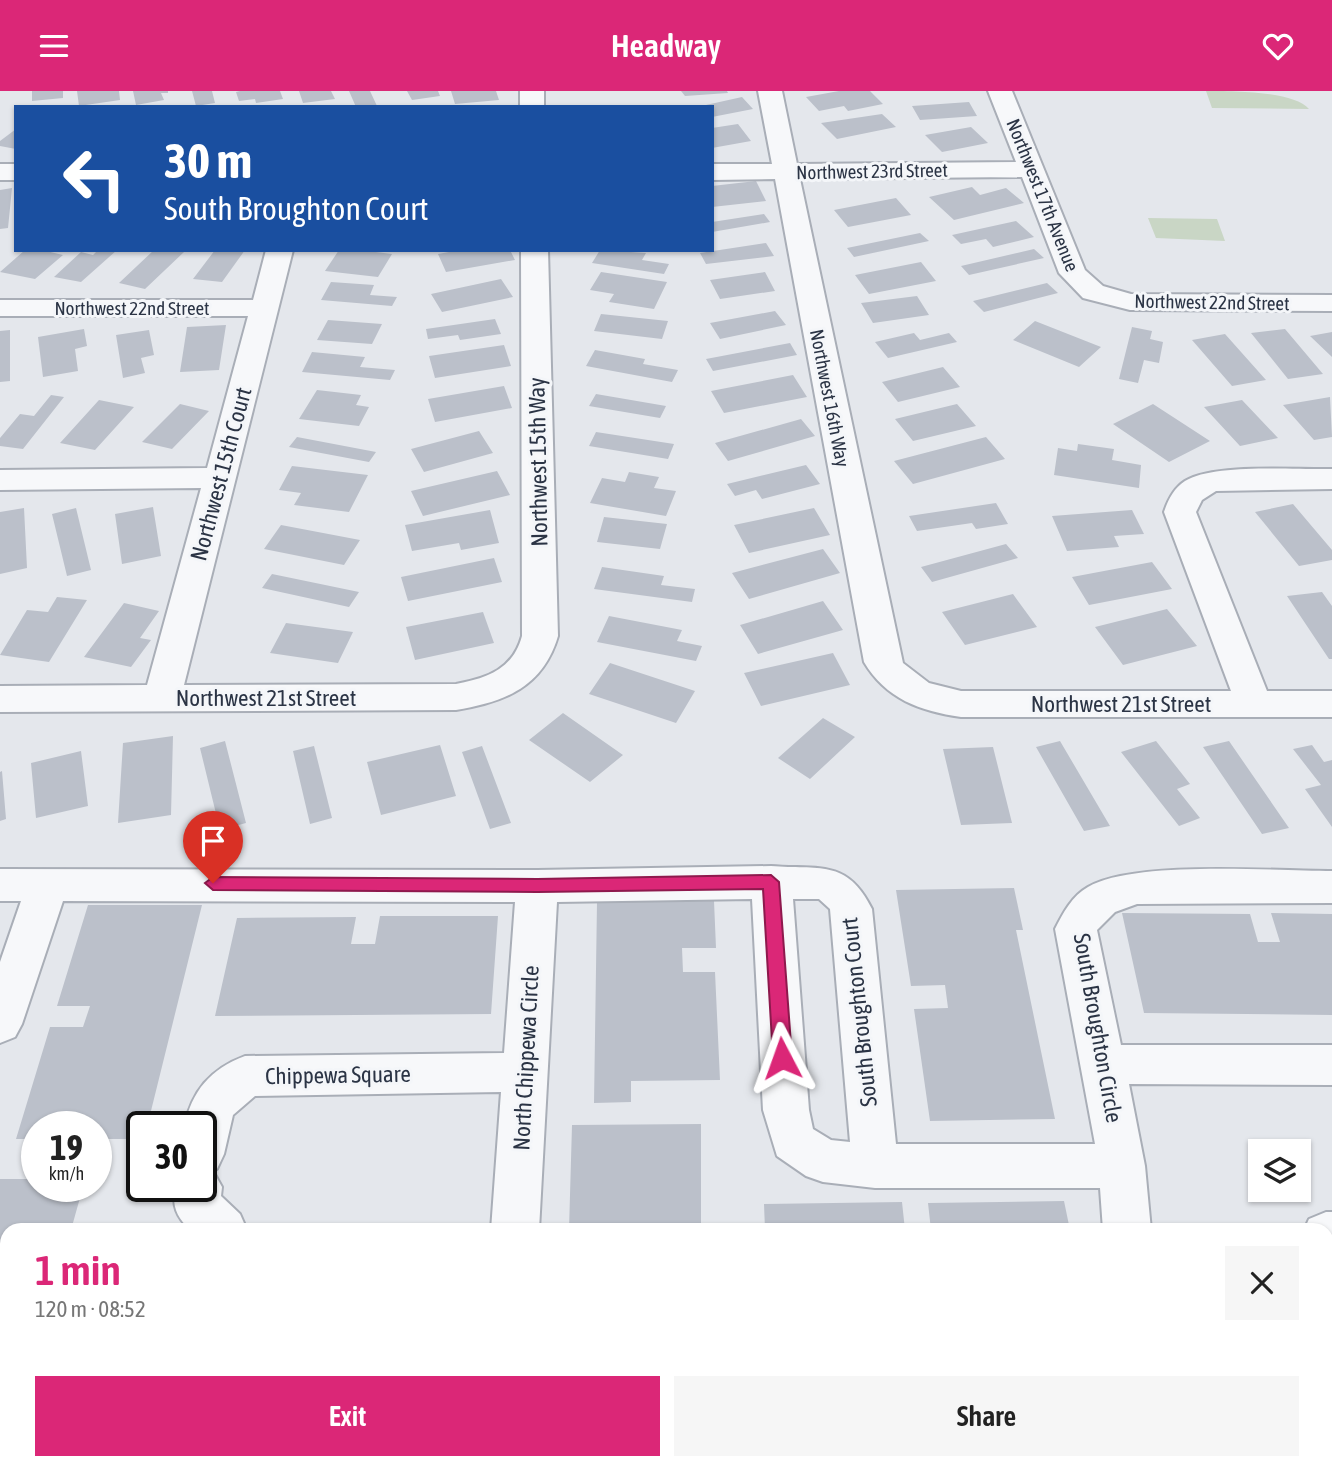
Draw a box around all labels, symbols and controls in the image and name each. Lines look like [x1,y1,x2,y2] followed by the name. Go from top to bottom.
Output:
[35,27,73,65] icon: menu
[611,27,721,64] text: Headway
[1259,27,1297,65] icon: heart
[1002,116,1084,274] street label: Northwest 17th Avenue
[164,132,252,188] text: 30 m
[49,133,140,224] icon: left
[796,159,948,183] street label: Northwest 23rd Street
[164,190,429,227] text: South Broughton Court
[1134,290,1290,314] street label: Northwest 22nd Street
[54,297,210,319] street label: Northwest 22nd Street
[806,327,854,469] street label: Northwest 16th Way
[524,377,552,547] street label: Northwest 15th Way
[185,384,257,564] street label: Northwest 15th Court
[176,685,356,711] street label: Northwest 21st Street
[1031,691,1211,717] street label: Northwest 21st Street
[183,811,243,883] pin
[194,822,232,860] icon: arrive
[836,916,882,1108] street label: South Broughton Court
[1069,931,1127,1125] street label: South Broughton Circle
[508,965,544,1151] street label: North Chippewa Circle
[745,1021,819,1095] position arrow
[265,1061,411,1089] street label: Chippewa Square
[126,1111,217,1202] speed limit sign: 30
[50,1127,83,1167] text: 19
[1248,1139,1311,1202] map controls
[1248,1139,1311,1202] button: layers
[49,1163,84,1184] text: km/h
[35,1246,121,1294] text: 1 min
[1225,1246,1299,1320] button: close
[35,1296,146,1322] text: 120 m · 08:52
[35,1376,660,1456] button: Exit
[674,1376,1299,1456] button: Share

